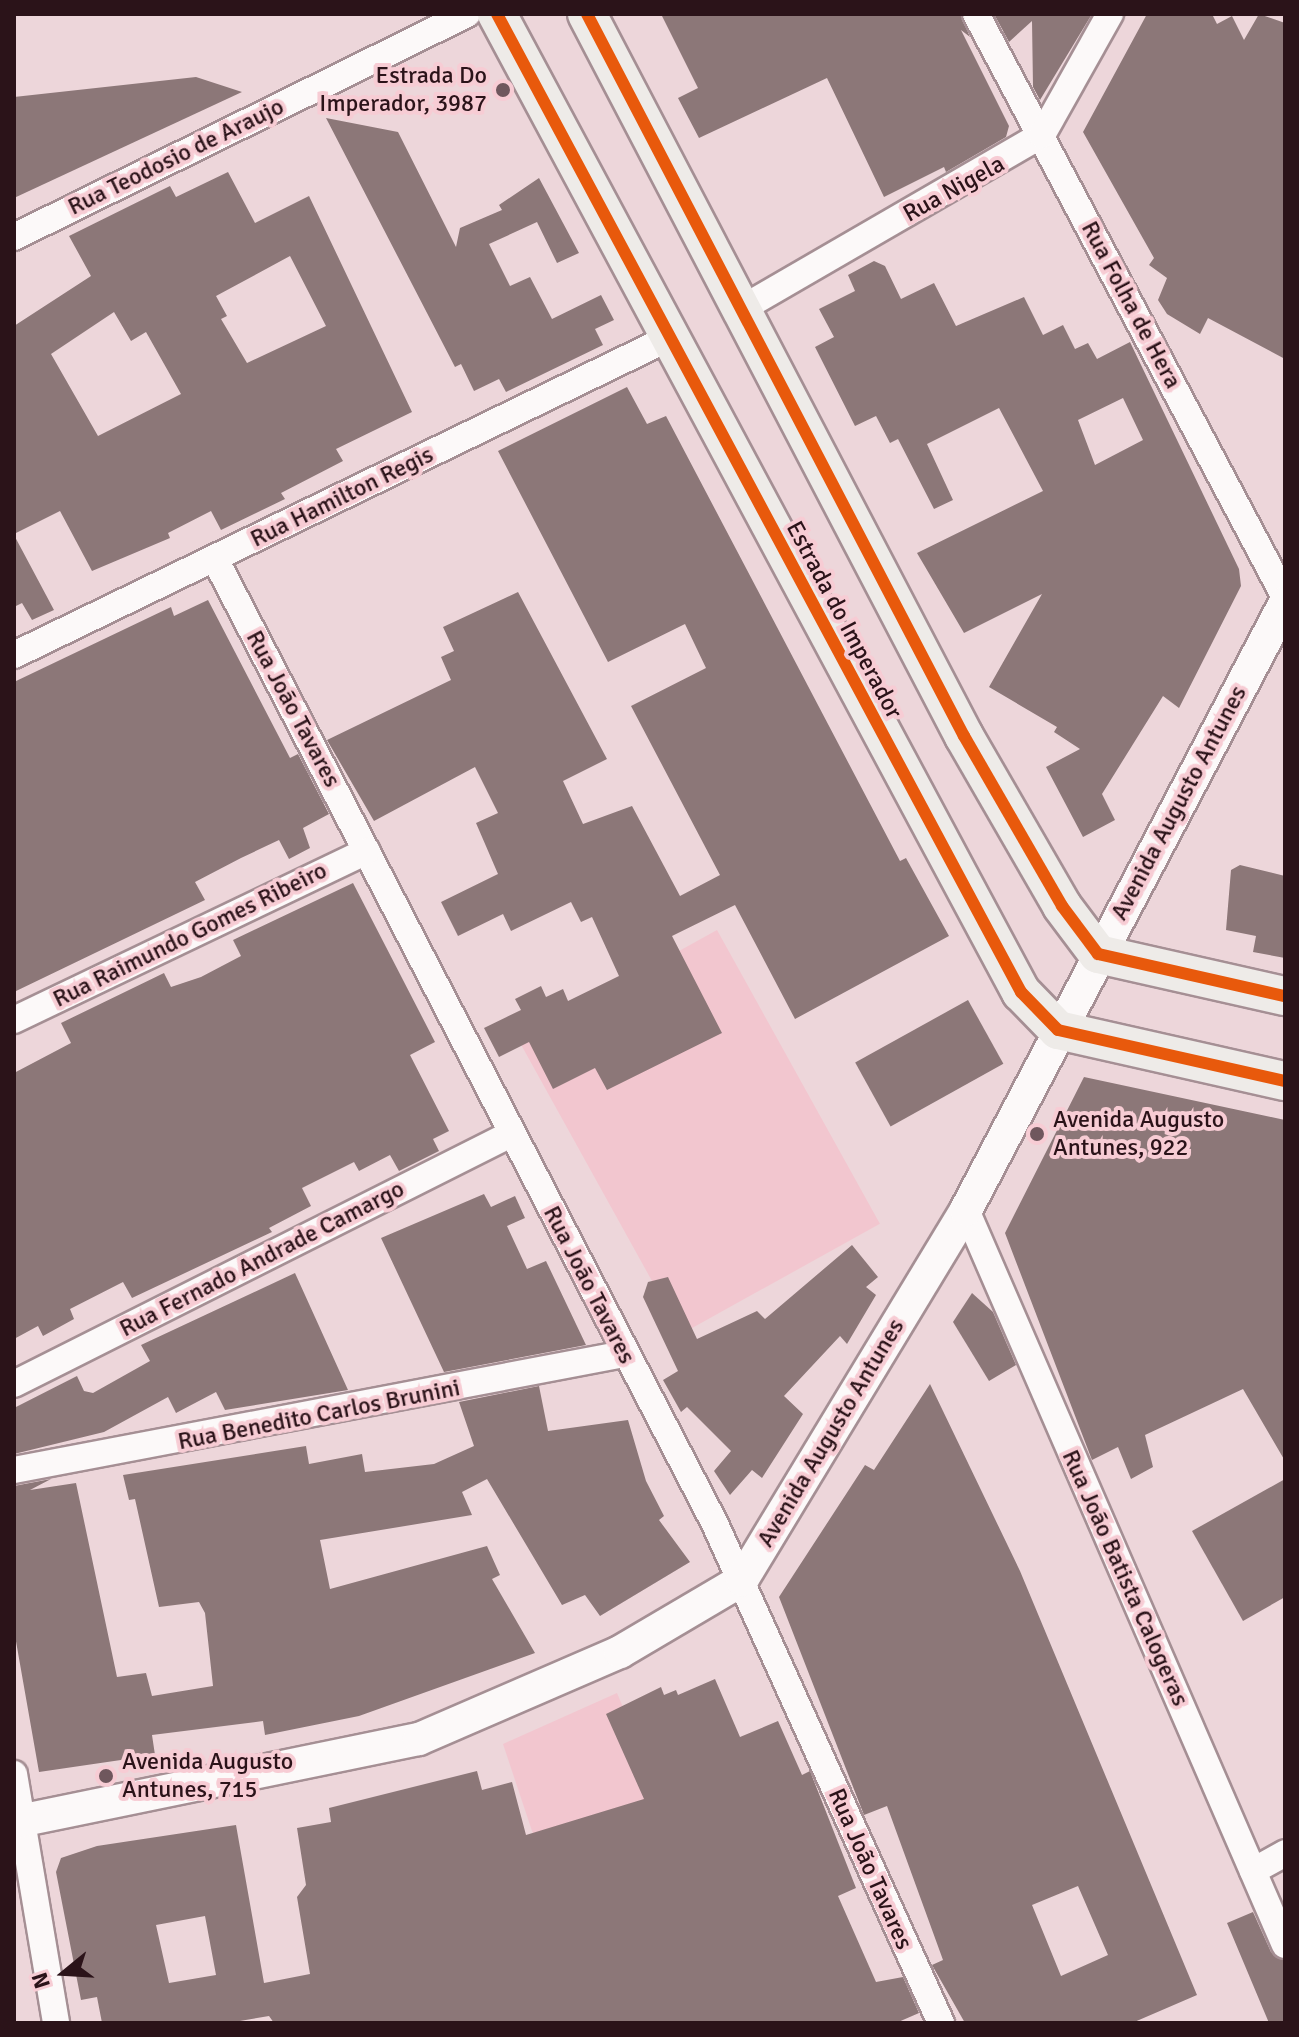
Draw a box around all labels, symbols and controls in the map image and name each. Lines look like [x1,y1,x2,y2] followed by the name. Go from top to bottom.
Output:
[319,62,487,118] place label: Estrada Do Imperador, 3987
[494,81,512,99] marker: Estrada Do Imperador, 3987
[63,92,289,222] street label: Rua Teodosio de Araujo
[898,149,1010,229] street label: Rua Nigela
[1075,216,1187,394] street label: Rua Folha de Hera
[246,440,438,554] street label: Rua Hamilton Regis
[780,516,908,724] street label: Estrada do Imperador
[240,626,346,792] street label: Rua João Tavares
[1105,681,1253,925] street label: Avenida Augusto Antunes
[48,856,332,1014] street label: Rua Raimundo Gomes Ribeiro
[1053,1106,1224,1162] place label: Avenida Augusto Antunes, 922
[1028,1125,1046,1143] marker: Avenida Augusto Antunes, 922
[115,1175,409,1343] street label: Rua Fernado Andrade Camargo
[537,1201,641,1369] street label: Rua João Tavares
[751,1314,911,1552] street label: Avenida Augusto Antunes
[175,1374,463,1456] street label: Rua Benedito Carlos Brunini
[1055,1446,1195,1710] street label: Rua João Batista Calogeras
[122,1748,293,1804] place label: Avenida Augusto Antunes, 715
[97,1767,115,1785] marker: Avenida Augusto Antunes, 715
[822,1784,918,1954] street label: Rua João Tavares
[24,1933,104,2013] north arrow
[25,1969,56,1992] text: N

